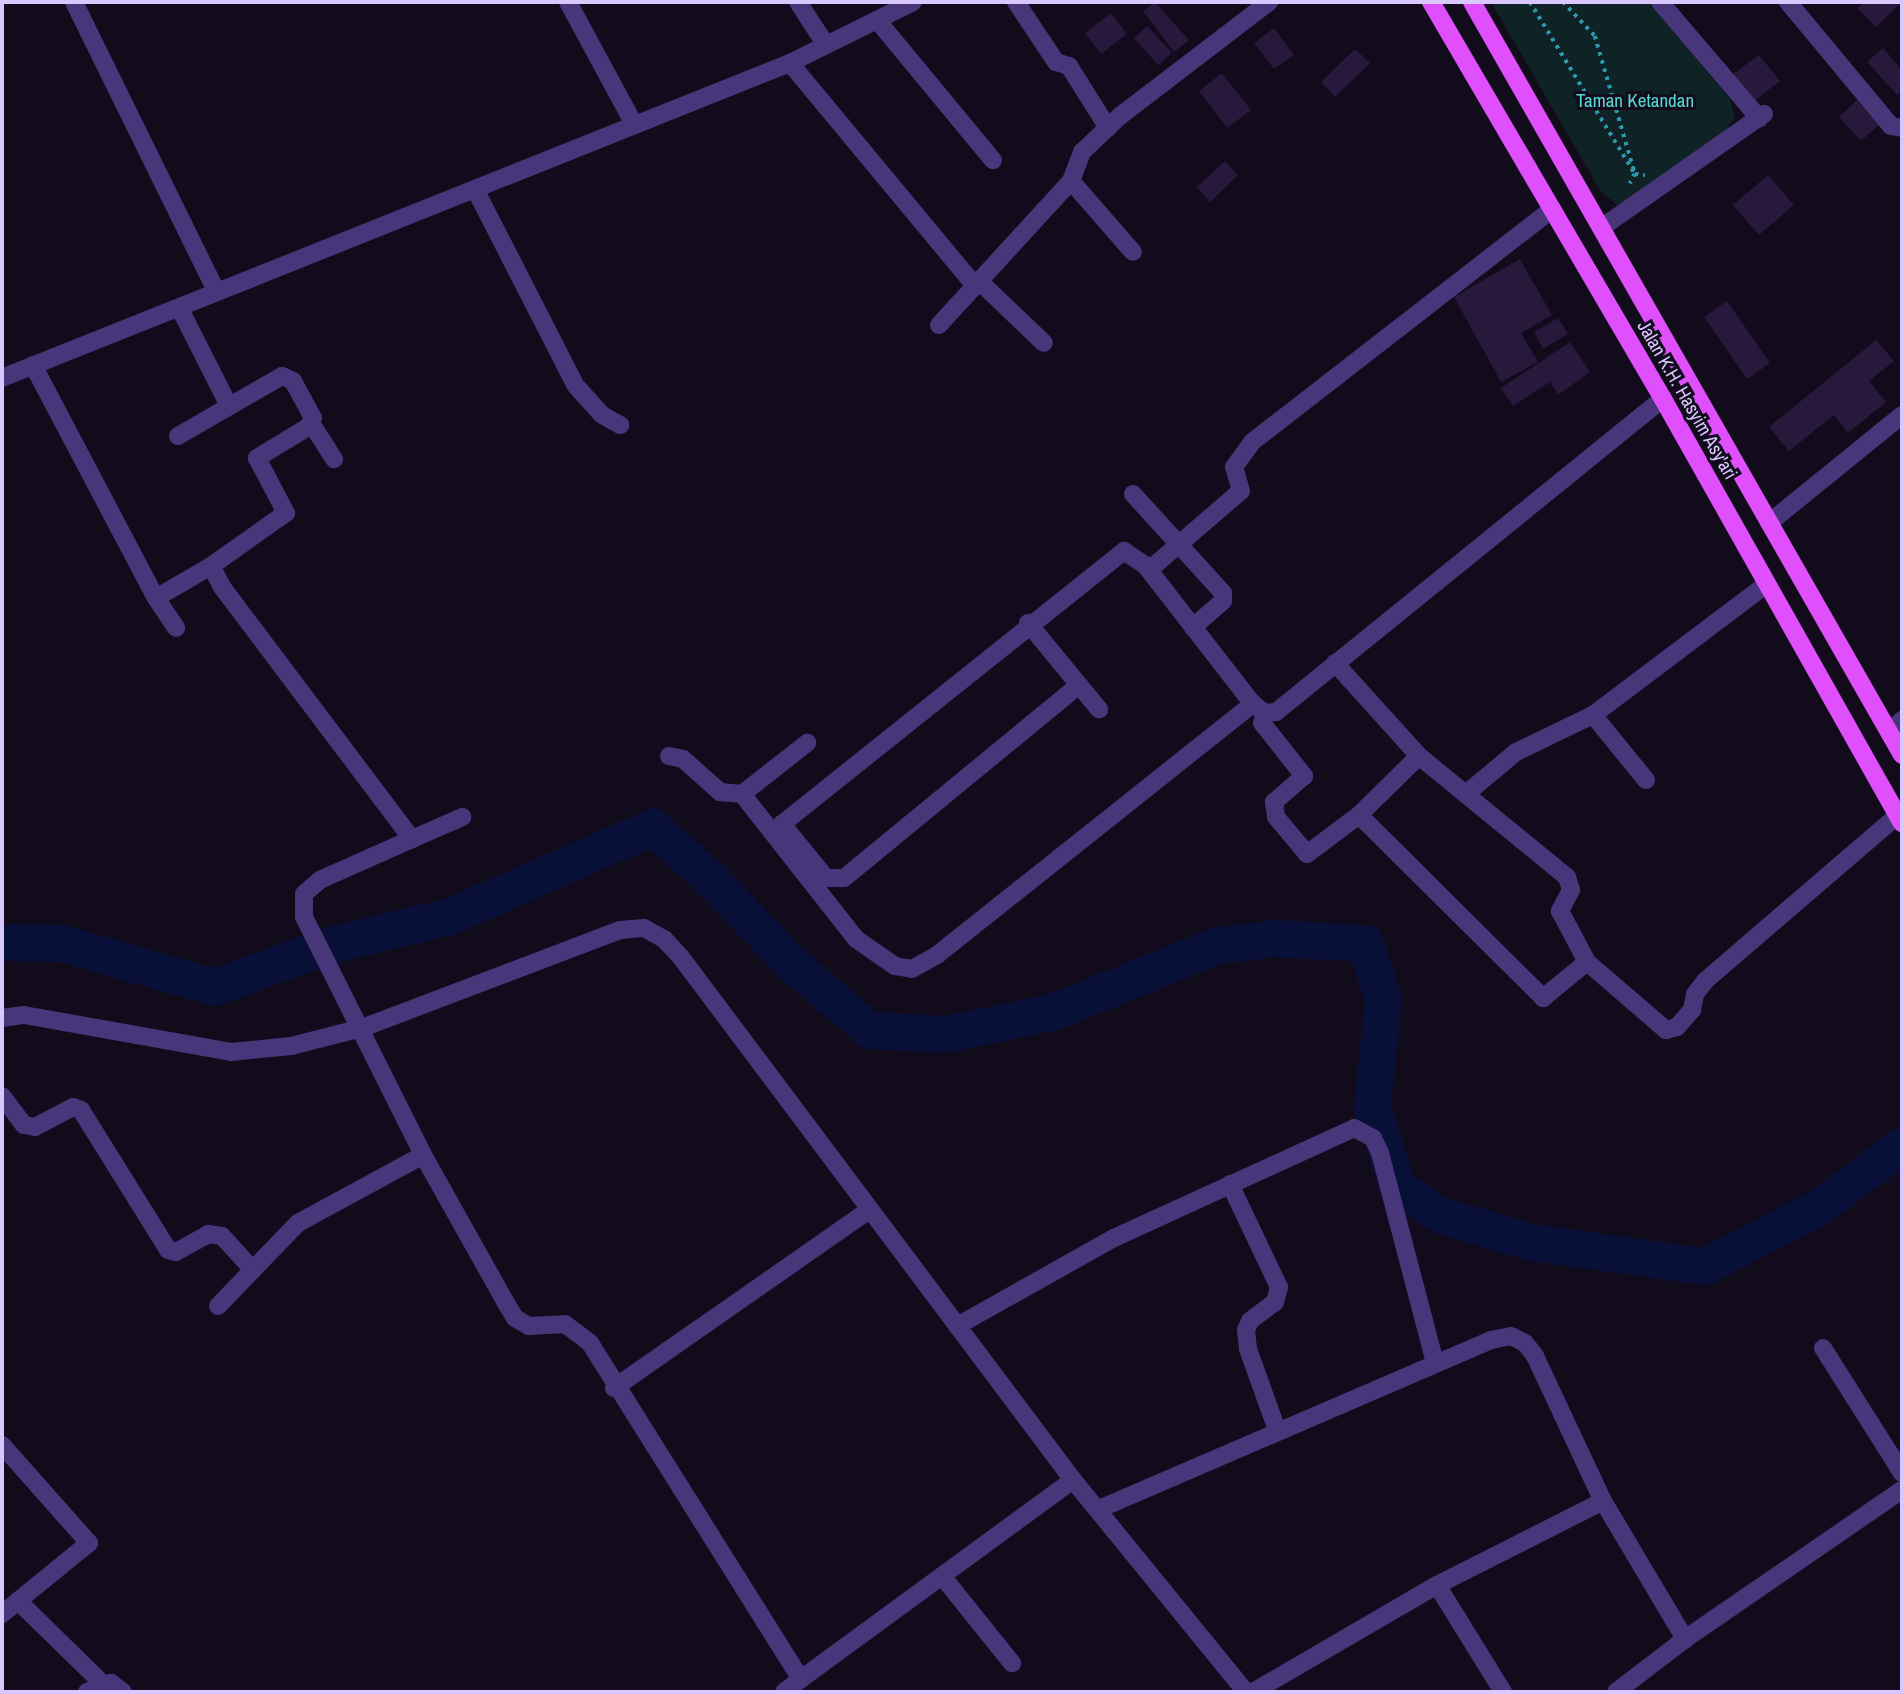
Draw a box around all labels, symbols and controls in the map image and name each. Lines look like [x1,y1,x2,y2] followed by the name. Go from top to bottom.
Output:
[1576,90,1694,112] park label: Taman Ketandan
[1632,316,1742,484] street label: Jalan K.H. Hasyim Asy'ari

